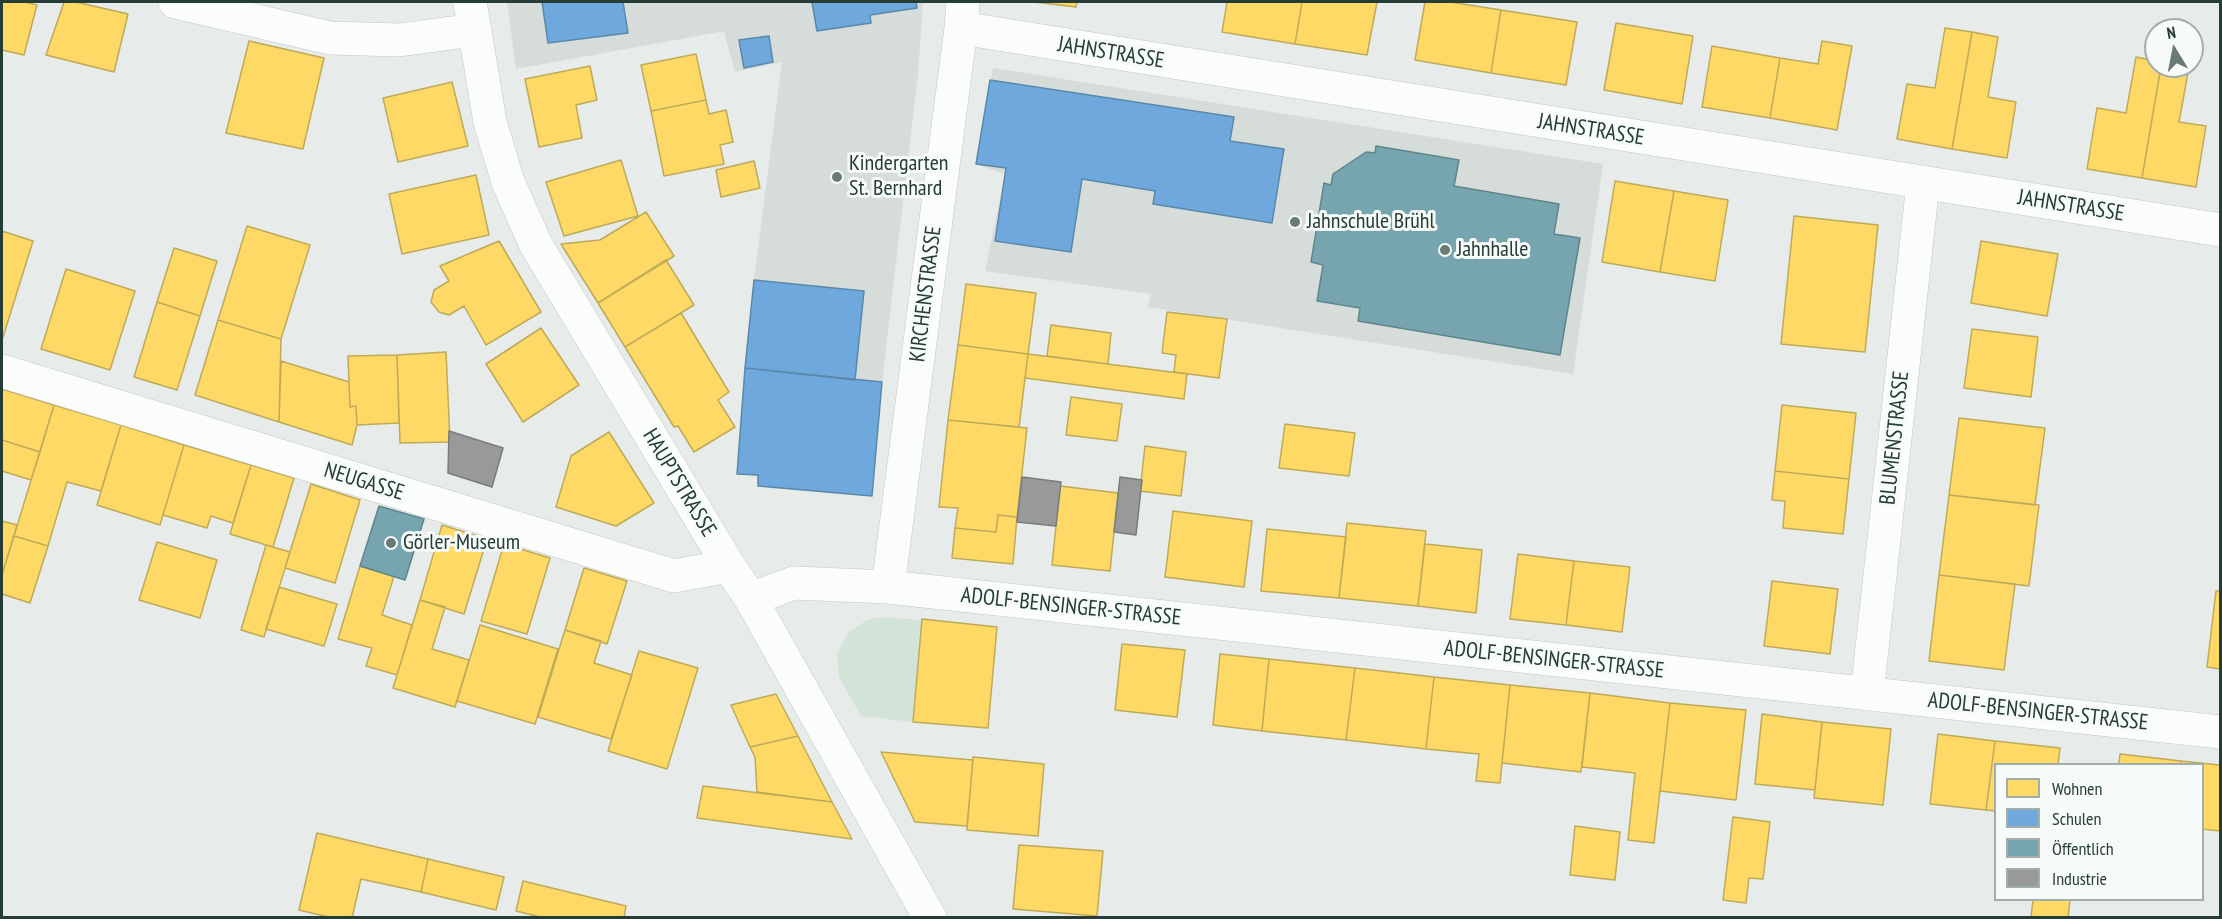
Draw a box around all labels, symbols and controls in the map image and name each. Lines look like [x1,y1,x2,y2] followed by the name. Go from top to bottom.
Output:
[2144,18,2204,78] north arrow
[2165,22,2177,43] text: N
[1056,32,1166,74] street label: JAHNSTRASSE
[1536,109,1646,151] street label: JAHNSTRASSE
[849,151,948,202] place label: Kindergarten St. Bernhard
[830,170,844,184] marker: Kindergarten St. Bernhard
[2016,185,2126,227] street label: JAHNSTRASSE
[1307,209,1435,235] place label: Jahnschule Brühl
[1288,215,1302,229] marker: Jahnschule Brühl
[905,224,947,364] street label: KIRCHENSTRASSE
[1457,237,1528,263] place label: Jahnhalle
[1438,243,1452,257] marker: Jahnhalle
[1875,370,1915,506] street label: BLUMENSTRASSE
[636,424,722,542] street label: HAUPTSTRASSE
[321,457,407,507] street label: NEUGASSE
[403,530,520,556] place label: Görler-Museum
[384,536,398,550] marker: Görler-Museum
[960,582,1182,632] street label: ADOLF-BENSINGER-STRASSE
[1443,635,1665,685] street label: ADOLF-BENSINGER-STRASSE
[1927,687,2149,737] street label: ADOLF-BENSINGER-STRASSE
[1994,763,2204,901] legend
[2052,777,2102,800] text: Wohnen
[2052,807,2101,830] text: Schulen
[2052,837,2114,860] text: Öffentlich
[2052,867,2107,890] text: Industrie

